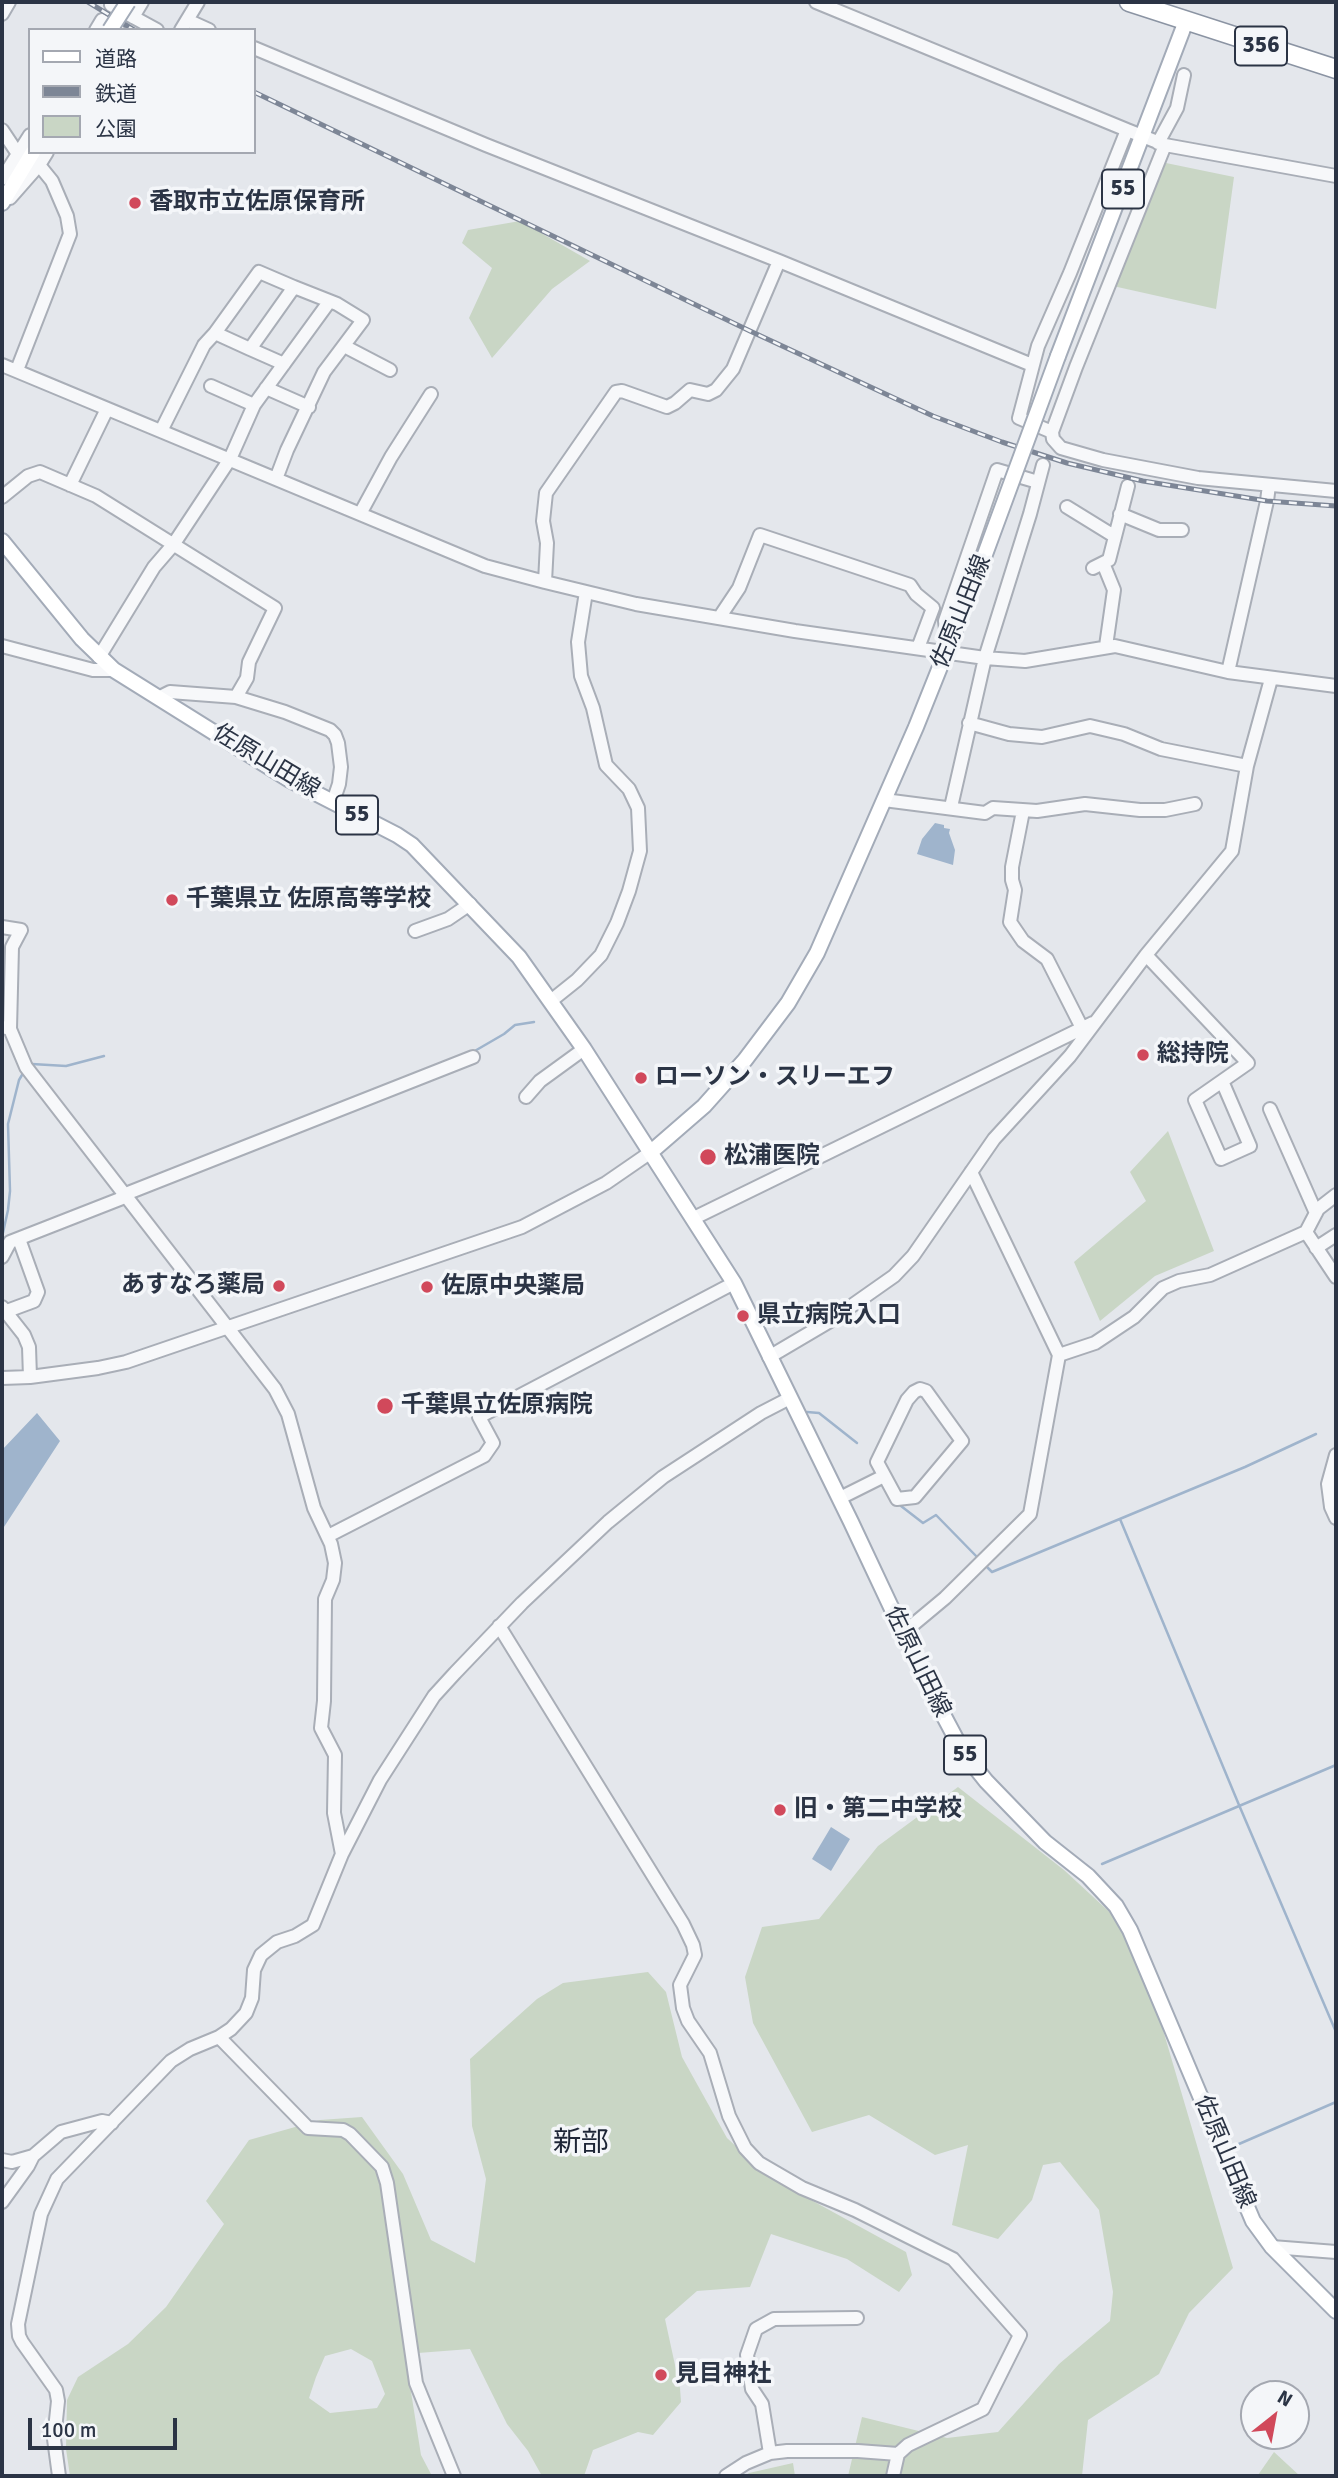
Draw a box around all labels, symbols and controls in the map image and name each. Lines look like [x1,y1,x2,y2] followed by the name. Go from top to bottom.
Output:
[1235,26,1287,66] road number: 356
[28,28,256,154] legend
[95,46,137,72] text: 道路
[95,81,137,107] text: 鉄道
[95,116,137,142] text: 公園
[1102,170,1144,208] road number: 55
[149,189,365,217] place label: 香取市立佐原保育所
[127,195,143,211] marker: 香取市立佐原保育所
[926,551,998,673] street label: 佐原山田線
[207,719,325,805] street label: 佐原山田線
[336,796,378,834] road number: 55
[186,886,431,914] place label: 千葉県立 佐原高等学校
[164,892,180,908] marker: 千葉県立 佐原高等学校
[1157,1041,1229,1069] place label: 総持院
[1135,1047,1151,1063] marker: 総持院
[655,1064,895,1092] place label: ローソン・スリーエフ
[633,1070,649,1086] marker: ローソン・スリーエフ
[724,1143,820,1171] place label: 松浦医院
[698,1147,718,1167] marker: 松浦医院
[121,1272,265,1300] place label: あすなろ薬局
[441,1273,585,1301] place label: 佐原中央薬局
[271,1278,287,1294] marker: あすなろ薬局
[419,1279,435,1295] marker: 佐原中央薬局
[757,1302,901,1330] place label: 県立病院入口
[735,1308,751,1324] marker: 県立病院入口
[401,1392,593,1420] place label: 千葉県立佐原病院
[375,1396,395,1416] marker: 千葉県立佐原病院
[878,1602,956,1722] street label: 佐原山田線
[944,1736,986,1774] road number: 55
[794,1796,962,1824] place label: 旧・第二中学校
[772,1802,788,1818] marker: 旧・第二中学校
[1187,2091,1261,2213] street label: 佐原山田線
[553,2127,609,2161] district label: 新部
[675,2361,771,2389] place label: 見目神社
[653,2367,669,2383] marker: 見目神社
[1240,2380,1310,2450] north arrow
[1273,2385,1297,2412] text: N
[32,2404,180,2448] scale bar
[41,2417,96,2443] text: 100 m

